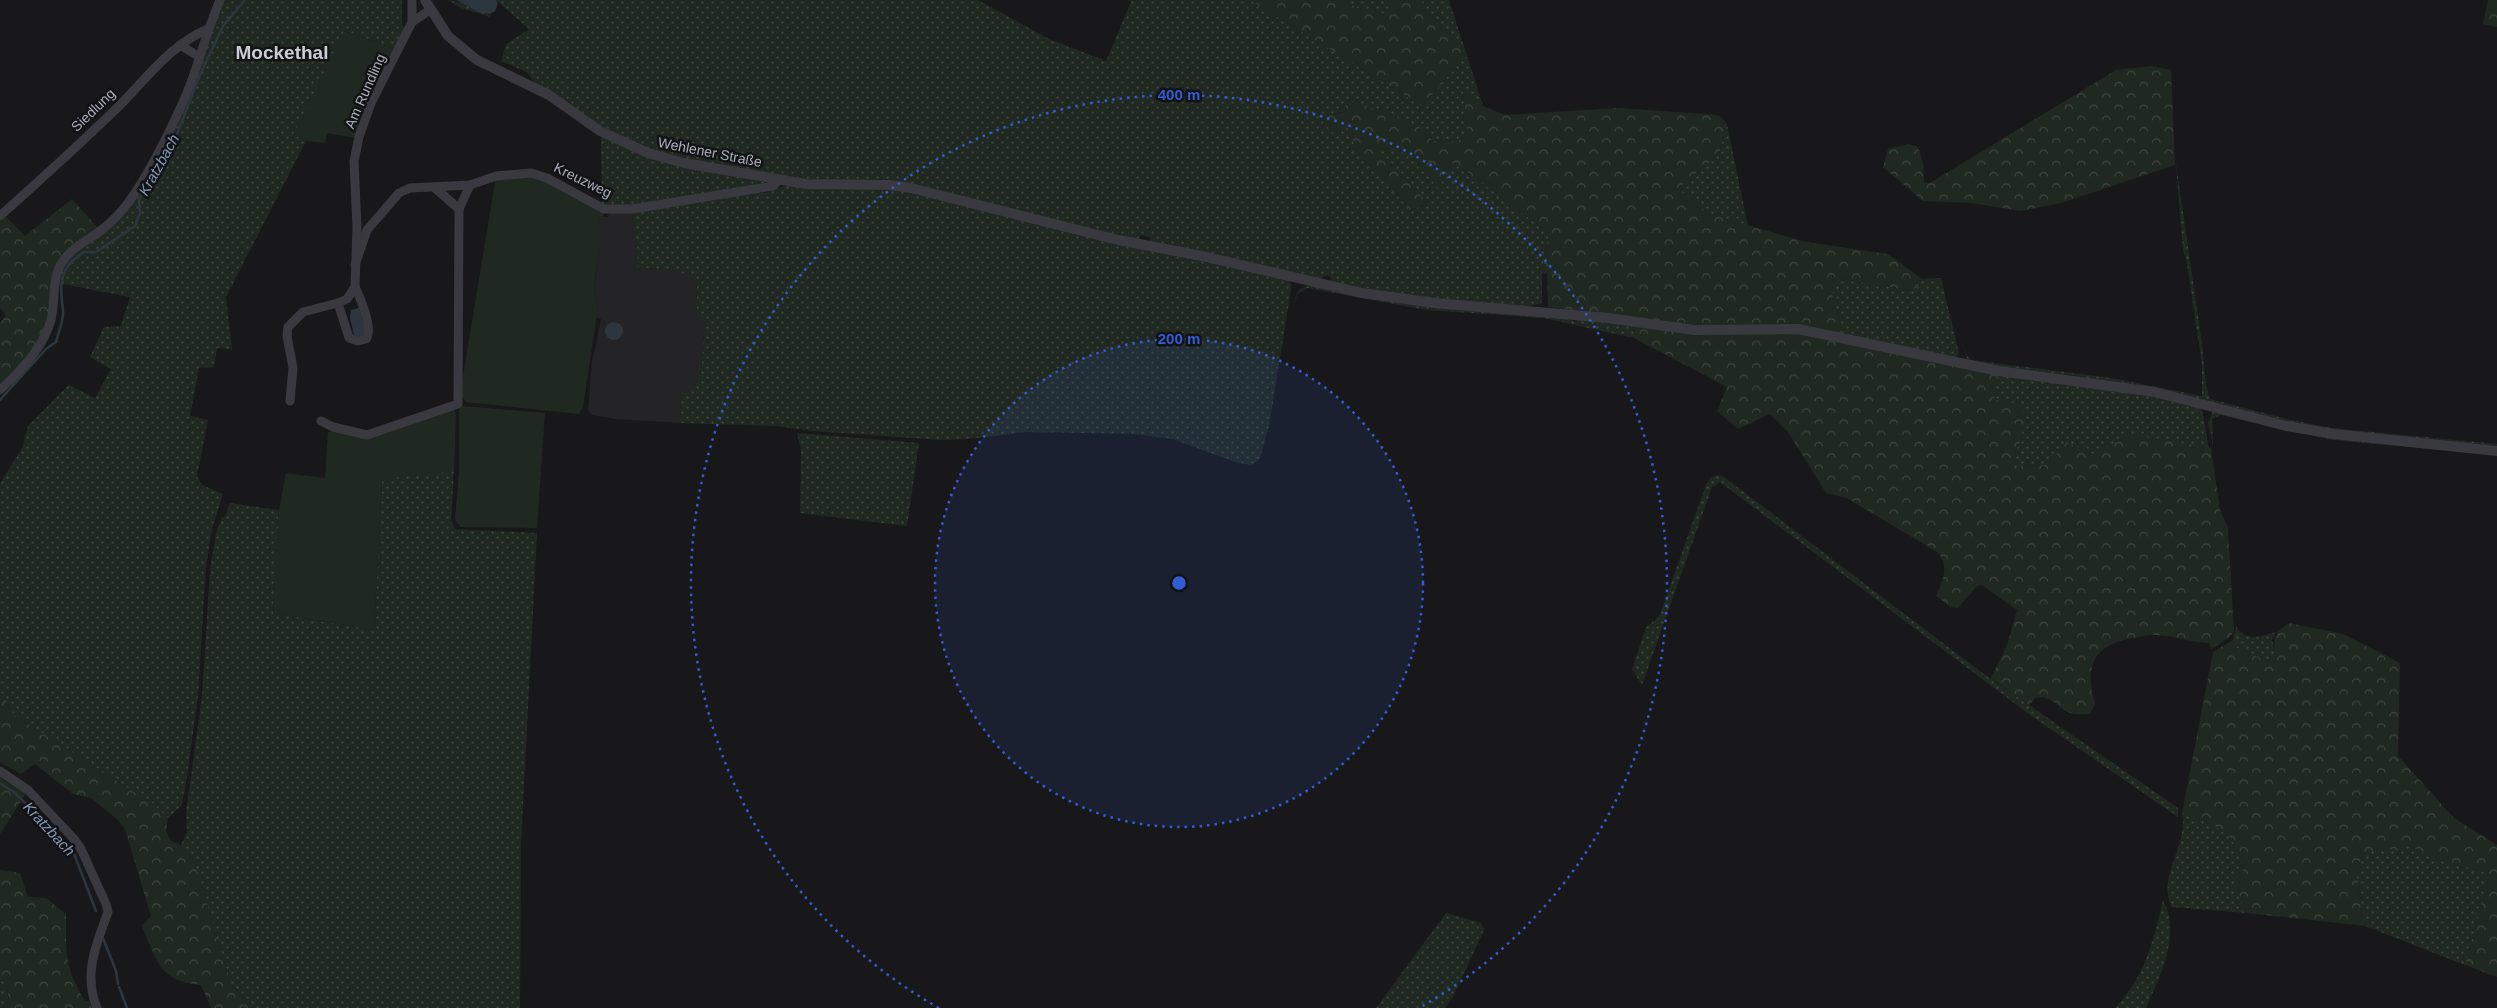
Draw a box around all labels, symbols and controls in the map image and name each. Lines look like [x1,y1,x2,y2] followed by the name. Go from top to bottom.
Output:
[236,42,328,63] district label: Mockethal
[341,51,389,131] street label: Am Rundling
[68,85,118,135] street label: Siedlung
[1158,86,1200,103] text: 400 m
[135,131,182,198] water label: Kratzbach
[657,134,764,170] street label: Wehlener Straße
[552,159,614,201] street label: Kreuzweg
[1158,330,1200,347] text: 200 m
[1170,574,1188,592] centre of rings
[20,798,79,859] water label: Kratzbach

